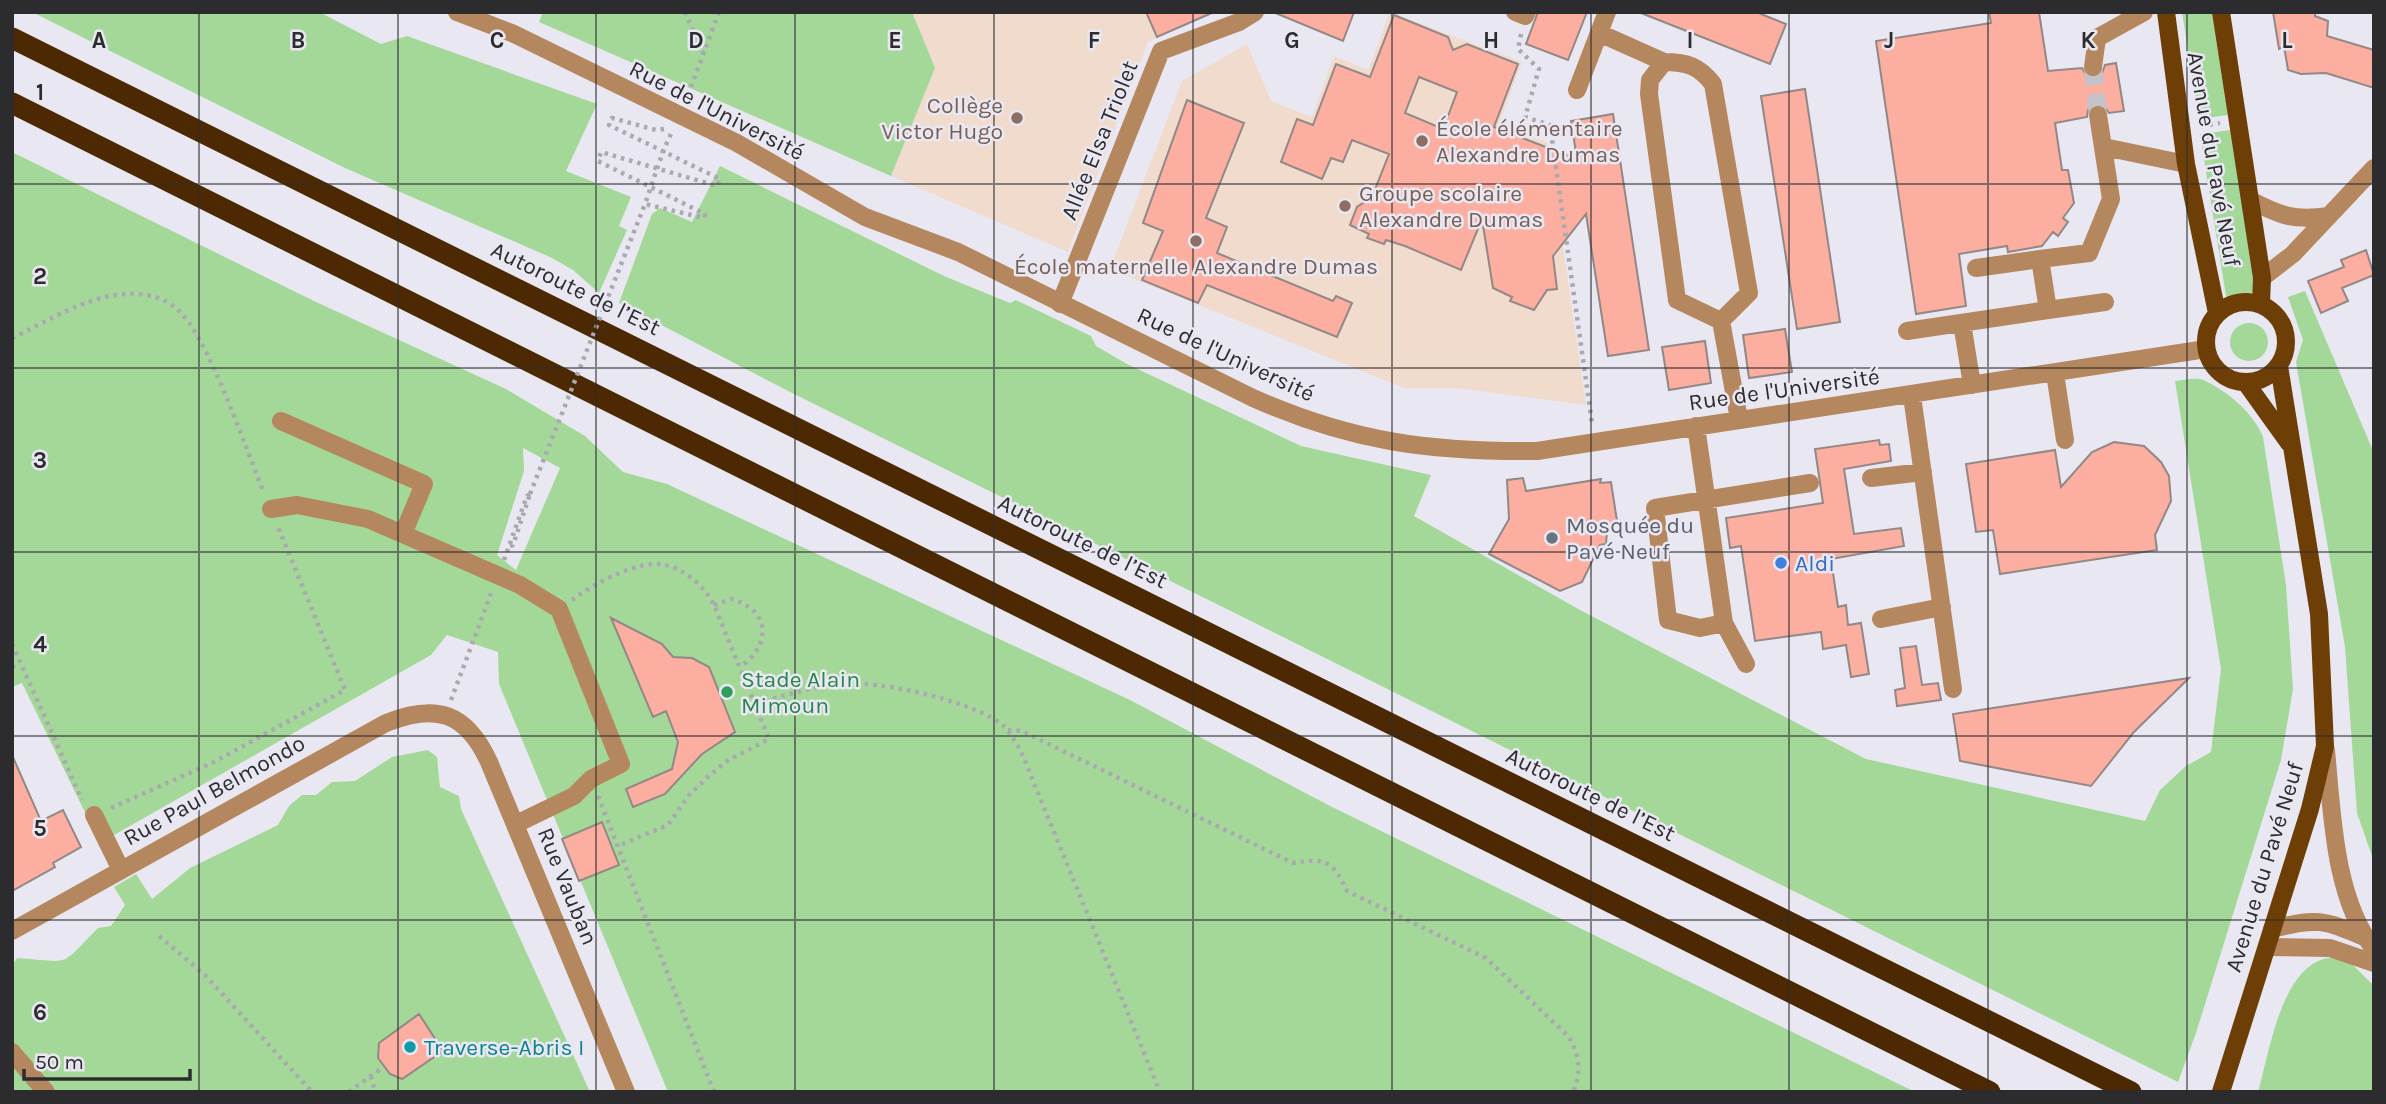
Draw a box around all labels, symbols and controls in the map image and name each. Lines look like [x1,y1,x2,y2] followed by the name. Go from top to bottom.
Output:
[92,27,106,54] text: A
[291,27,305,54] text: B
[490,27,504,54] text: C
[688,27,704,54] text: D
[888,27,902,54] text: E
[1088,27,1100,54] text: F
[1284,27,1300,54] text: G
[1483,27,1499,54] text: H
[1686,27,1694,54] text: I
[1884,27,1894,54] text: J
[2080,27,2096,54] text: K
[2281,27,2293,54] text: L
[2181,50,2246,269] street label: Avenue du Pavé Neuf
[625,55,809,166] street label: Rue de l'Université
[1055,56,1144,224] street label: Allée Elsa Triolet
[36,79,44,106] text: 1
[881,92,1003,145] place label: Collège Victor Hugo
[1009,110,1025,126] marker: Collège Victor Hugo
[1436,115,1623,168] place label: École élémentaire Alexandre Dumas
[1414,133,1430,149] marker: École élémentaire Alexandre Dumas
[1359,180,1543,233] place label: Groupe scolaire Alexandre Dumas
[1337,198,1353,214] marker: Groupe scolaire Alexandre Dumas
[1188,233,1204,249] marker: École maternelle Alexandre Dumas
[487,236,665,341] street label: Autoroute de l’Est
[1014,253,1378,280] place label: École maternelle Alexandre Dumas
[33,263,47,290] text: 2
[1133,302,1319,407] street label: Rue de l'Université
[1687,363,1881,416] street label: Rue de l'Université
[33,447,47,474] text: 3
[994,489,1172,594] street label: Autoroute de l’Est
[1566,512,1694,565] place label: Mosquée du Pavé Neuf
[1544,530,1560,546] marker: Mosquée du Pavé Neuf
[1795,550,1835,577] place label: Aldi
[1773,555,1789,571] marker: Aldi
[33,631,47,658] text: 4
[741,666,860,719] place label: Stade Alain Mimoun
[719,684,735,700] marker: Stade Alain Mimoun
[119,729,310,852] street label: Rue Paul Belmondo
[1502,742,1680,847] street label: Autoroute de l’Est
[2220,759,2309,975] street label: Avenue du Pavé Neuf
[33,815,47,842] text: 5
[532,824,603,949] street label: Rue Vauban
[33,999,47,1026] text: 6
[424,1034,584,1061] place label: Traverse-Abris I
[24,1038,191,1082] scale bar
[402,1039,418,1055] marker: Traverse-Abris I
[35,1050,84,1074] text: 50 m

